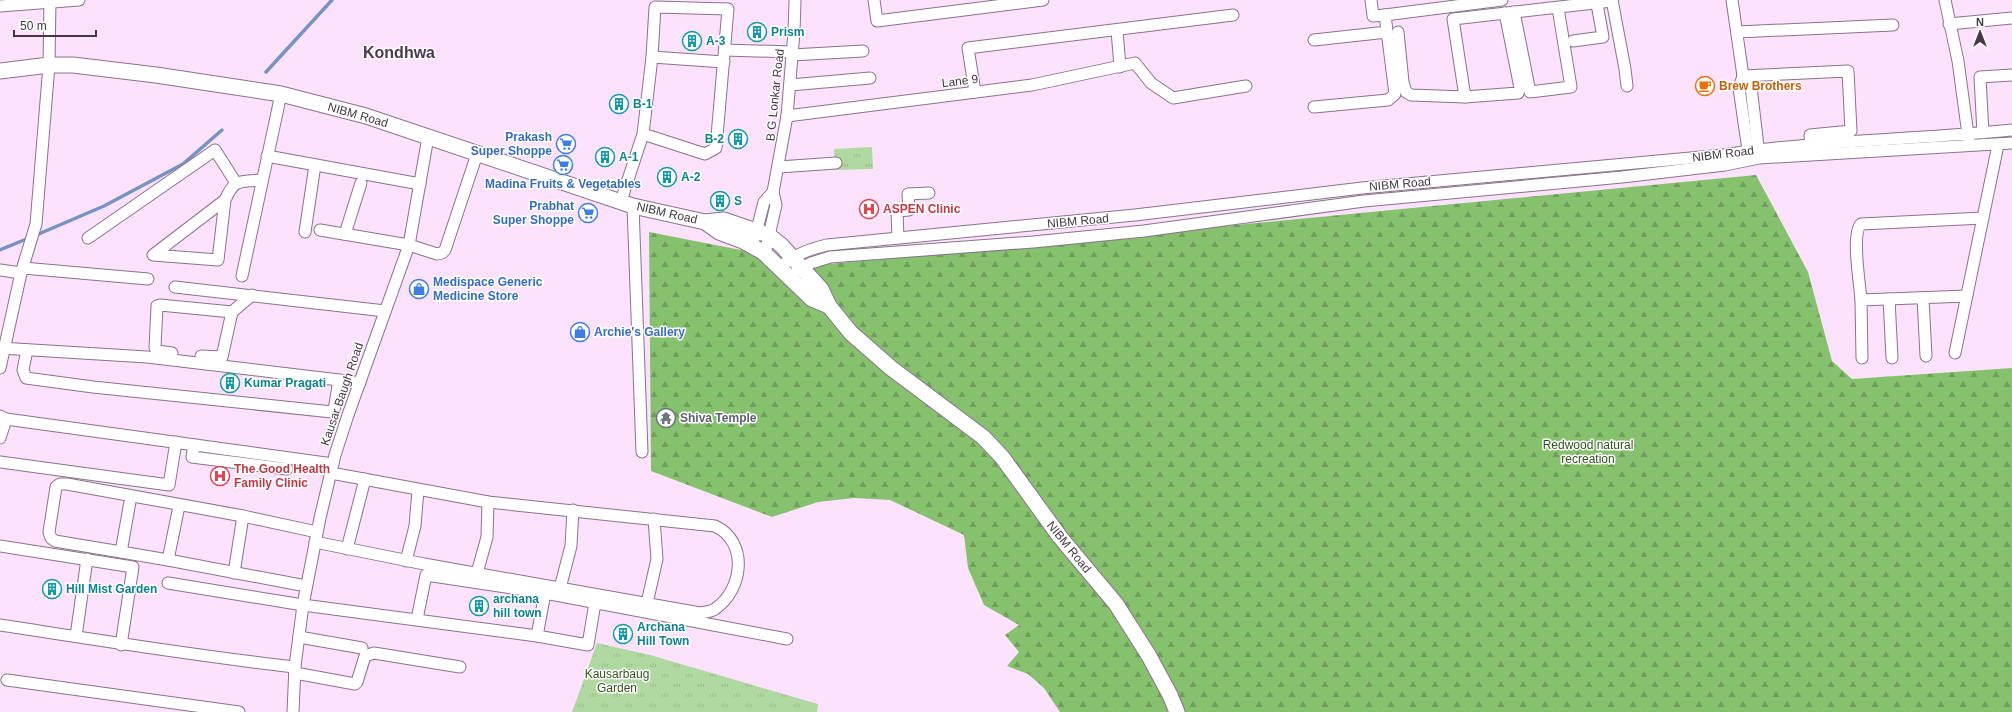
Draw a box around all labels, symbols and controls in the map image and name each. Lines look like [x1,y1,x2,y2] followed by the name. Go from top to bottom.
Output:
[14,12,96,38] scale bar
[1960,12,2000,52] north arrow
[1976,16,1984,28] text: N
[20,19,47,33] text: 50 m
[746,21,768,43] building icon: Prism
[771,25,804,39] place label: Prism
[681,30,703,52] building icon: A-3
[706,34,726,48] place label: A-3
[363,44,435,61] district label: Kondhwa
[763,48,787,142] street label: B G Lonkar Road
[941,72,979,90] street label: Lane 9
[1694,75,1716,97] cafe icon: Brew Brothers
[1719,79,1802,93] place label: Brew Brothers
[608,93,630,115] building icon: B-1
[633,97,653,111] place label: B-1
[326,100,390,130] street label: NIBM Road
[727,128,749,150] building icon: B-2
[471,130,552,158] place label: Prakash Super Shoppe
[705,132,724,146] place label: B-2
[555,133,577,155] supermarket icon: Prakash Super Shoppe
[1691,143,1755,165] street label: NIBM Road
[594,146,616,168] building icon: A-1
[619,150,639,164] place label: A-1
[552,154,574,176] supermarket icon: Madina Fruits & Vegetables
[656,166,678,188] building icon: A-2
[681,170,701,184] place label: A-2
[1368,174,1432,194] street label: NIBM Road
[485,177,641,191] place label: Madina Fruits & Vegetables
[709,190,731,212] building icon: S
[734,194,742,208] place label: S
[858,198,880,220] hospital icon: ASPEN Clinic
[493,199,574,227] place label: Prabhat Super Shoppe
[635,199,699,227] street label: NIBM Road
[577,202,599,224] supermarket icon: Prabhat Super Shoppe
[883,202,961,216] place label: ASPEN Clinic
[1046,211,1110,231] street label: NIBM Road
[433,275,543,303] place label: Medispace Generic Medicine Store
[408,278,430,300] shop icon: Medispace Generic Medicine Store
[569,321,591,343] shop icon: Archie's Gallery
[594,325,685,339] place label: Archie's Gallery
[318,341,366,447] street label: Kausar Baugh Road
[219,372,241,394] building icon: Kumar Pragati
[244,376,326,390] place label: Kumar Pragati
[655,407,677,429] temple icon: Shiva Temple
[680,411,757,425] place label: Shiva Temple
[1543,438,1633,466] park label: Redwood natural recreation
[234,462,330,490] place label: The Good Health Family Clinic
[209,465,231,487] hospital icon: The Good Health Family Clinic
[1044,518,1094,576] street label: NIBM Road
[41,578,63,600] building icon: Hill Mist Garden
[66,582,157,596] place label: Hill Mist Garden
[493,592,542,620] place label: archana hill town
[468,595,490,617] building icon: archana hill town
[637,620,689,648] place label: Archana Hill Town
[612,623,634,645] building icon: Archana Hill Town
[585,667,649,695] park label: Kausarbaug Garden

